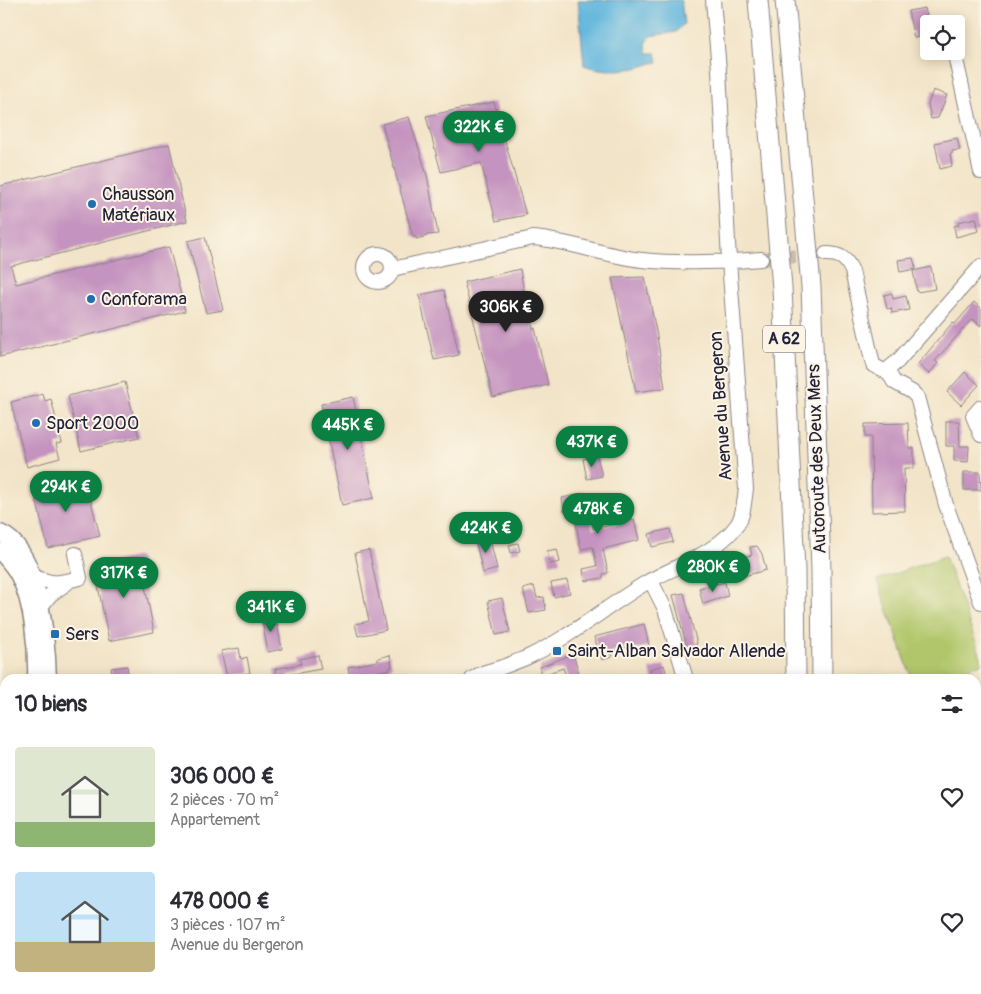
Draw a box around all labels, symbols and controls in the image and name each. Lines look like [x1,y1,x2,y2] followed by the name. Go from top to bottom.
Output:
[920,15,965,60] map controls
[920,15,965,60] button: locate
[438,110,520,153] pin: 322K €
[454,117,504,137] text: 322K €
[102,183,175,227] place label: Chausson Matériaux
[86,198,98,210] marker: Chausson Matériaux
[101,288,187,311] place label: Conforama
[465,290,547,333] pin: 306K €
[85,293,97,305] marker: Conforama
[480,297,532,317] text: 306K €
[763,326,805,352] road number: A 62
[704,330,738,482] street label: Avenue du Bergeron
[802,364,832,554] street label: Autoroute des Deux Mers
[307,408,389,451] pin: 445K €
[46,412,139,435] place label: Sport 2000
[323,415,373,435] text: 445K €
[30,417,42,429] marker: Sport 2000
[551,426,633,468] pin: 437K €
[567,432,617,452] text: 437K €
[25,470,107,513] pin: 294K €
[41,477,91,497] text: 294K €
[557,492,639,535] pin: 478K €
[573,499,623,519] text: 478K €
[445,512,527,554] pin: 424K €
[460,518,512,538] text: 424K €
[672,550,754,593] pin: 280K €
[83,556,165,599] pin: 317K €
[687,557,739,577] text: 280K €
[100,563,148,583] text: 317K €
[230,590,312,633] pin: 341K €
[247,597,295,617] text: 341K €
[65,623,99,646] place label: Sers
[49,628,61,640] marker: Sers
[567,640,786,663] place label: Saint-Alban Salvador Allende
[551,645,563,657] marker: Saint-Alban Salvador Allende
[938,690,966,718] icon: filters
[15,691,87,718] text: 10 biens
[170,763,274,790] text: 306 000 €
[55,767,115,827] icon: home
[938,783,966,811] icon: heart
[170,790,279,810] text: 2 pièces · 70 m²
[170,810,260,830] text: Appartement
[170,888,270,915] text: 478 000 €
[55,892,115,952] icon: home
[938,908,966,936] icon: heart
[170,915,285,935] text: 3 pièces · 107 m²
[170,935,304,955] text: Avenue du Bergeron

